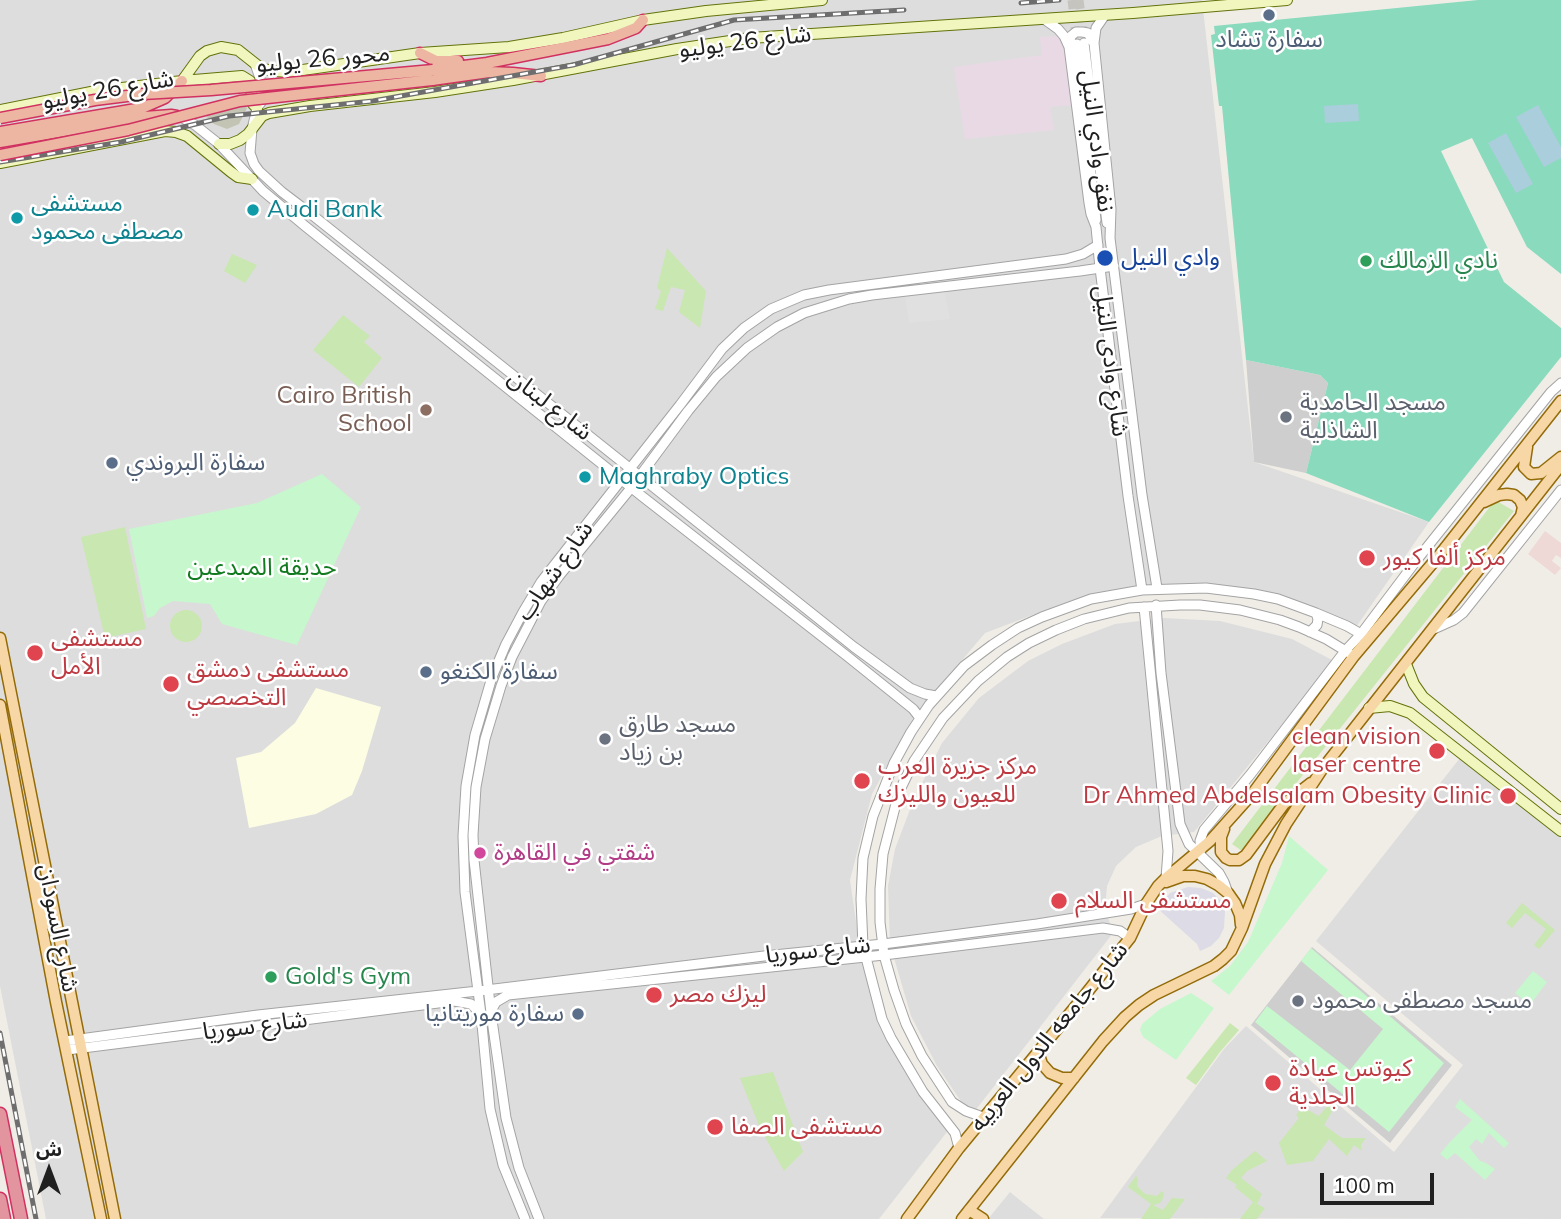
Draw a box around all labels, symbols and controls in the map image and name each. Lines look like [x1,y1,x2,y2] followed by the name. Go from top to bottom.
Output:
[1261,7,1277,23] marker: سفارة تشاد
[677,20,813,64] street label: شارع 26 يوليو
[1215,26,1323,54] place label: سفارة تشاد
[255,39,391,79] street label: محور 26 يوليو
[40,64,176,116] street label: شارع 26 يوليو
[1074,68,1120,214] street label: نفق وادي النيل
[31,190,184,246] place label: مستشفى مصطفى محمود
[267,196,382,224] place label: Audi Bank
[245,202,261,218] marker: Audi Bank
[9,210,25,226] marker: مستشفى مصطفى محمود
[1121,244,1220,272] place label: وادي النيل
[1380,247,1498,275] place label: نادي الزمالك
[1095,248,1115,268] marker: وادي النيل
[1358,253,1374,269] marker: نادي الزمالك
[1087,284,1135,438] street label: شارع وادى النيل
[502,363,598,447] street label: شارع لبنان
[277,382,412,438] place label: Cairo British School
[1300,389,1446,445] place label: مسجد الحامدية الشاذلية
[418,402,434,418] marker: Cairo British School
[1278,409,1294,425] marker: مسجد الحامدية الشاذلية
[126,449,265,477] place label: سفارة البروندي
[104,455,120,471] marker: سفارة البروندي
[599,463,789,491] place label: Maghraby Optics
[577,469,593,485] marker: Maghraby Optics
[510,516,600,626] street label: شارع شهاب
[1383,544,1506,572] place label: مركز ألفا كيور
[1357,548,1377,568] marker: مركز ألفا كيور
[187,554,337,582] park label: حديقة المبدعين
[51,625,143,681] place label: مستشفى الأمل
[25,643,45,663] marker: مستشفى الأمل
[187,656,349,712] place label: مستشفى دمشق التخصصي
[440,658,558,686] place label: سفارة الكنغو
[418,664,434,680] marker: سفارة الكنغو
[161,674,181,694] marker: مستشفى دمشق التخصصي
[619,711,736,767] place label: مسجد طارق بن زياد
[1292,723,1421,779] place label: clean vision laser centre
[597,731,613,747] marker: مسجد طارق بن زياد
[1427,741,1447,761] marker: clean vision laser centre
[878,753,1037,809] place label: مركز جزيرة العرب للعيون والليزك
[852,771,872,791] marker: مركز جزيرة العرب للعيون والليزك
[1083,782,1492,810] place label: Dr Ahmed Abdelsalam Obesity Clinic
[1498,786,1518,806] marker: Dr Ahmed Abdelsalam Obesity Clinic
[494,839,655,867] place label: شقتي في القاهرة
[472,845,488,861] marker: شقتي في القاهرة
[31,861,85,995] street label: شارع السودان
[1075,887,1232,915] place label: مستشفى السلام
[1049,891,1069,911] marker: مستشفى السلام
[764,930,872,970] street label: شارع سوريا
[964,936,1134,1138] street label: شارع جامعه الدول العربيه
[285,963,411,991] place label: Gold's Gym
[263,969,279,985] marker: Gold's Gym
[670,981,766,1009] place label: ليزك مصر
[644,985,664,1005] marker: ليزك مصر
[1312,987,1532,1015] place label: مسجد مصطفى محمود
[1290,993,1306,1009] marker: مسجد مصطفى محمود
[425,1000,564,1028] place label: سفارة موريتانيا
[201,1005,309,1047] street label: شارع سوريا
[570,1006,586,1022] marker: سفارة موريتانيا
[1289,1055,1412,1111] place label: كيوتس عيادة الجلدية
[1263,1073,1283,1093] marker: كيوتس عيادة الجلدية
[731,1113,883,1141] place label: مستشفى الصفا
[705,1117,725,1137] marker: مستشفى الصفا
[14,1135,84,1205] north arrow
[36,1137,62,1161] text: ش
[1323,1160,1437,1204] scale bar
[1333,1172,1395,1198] text: 100 m

